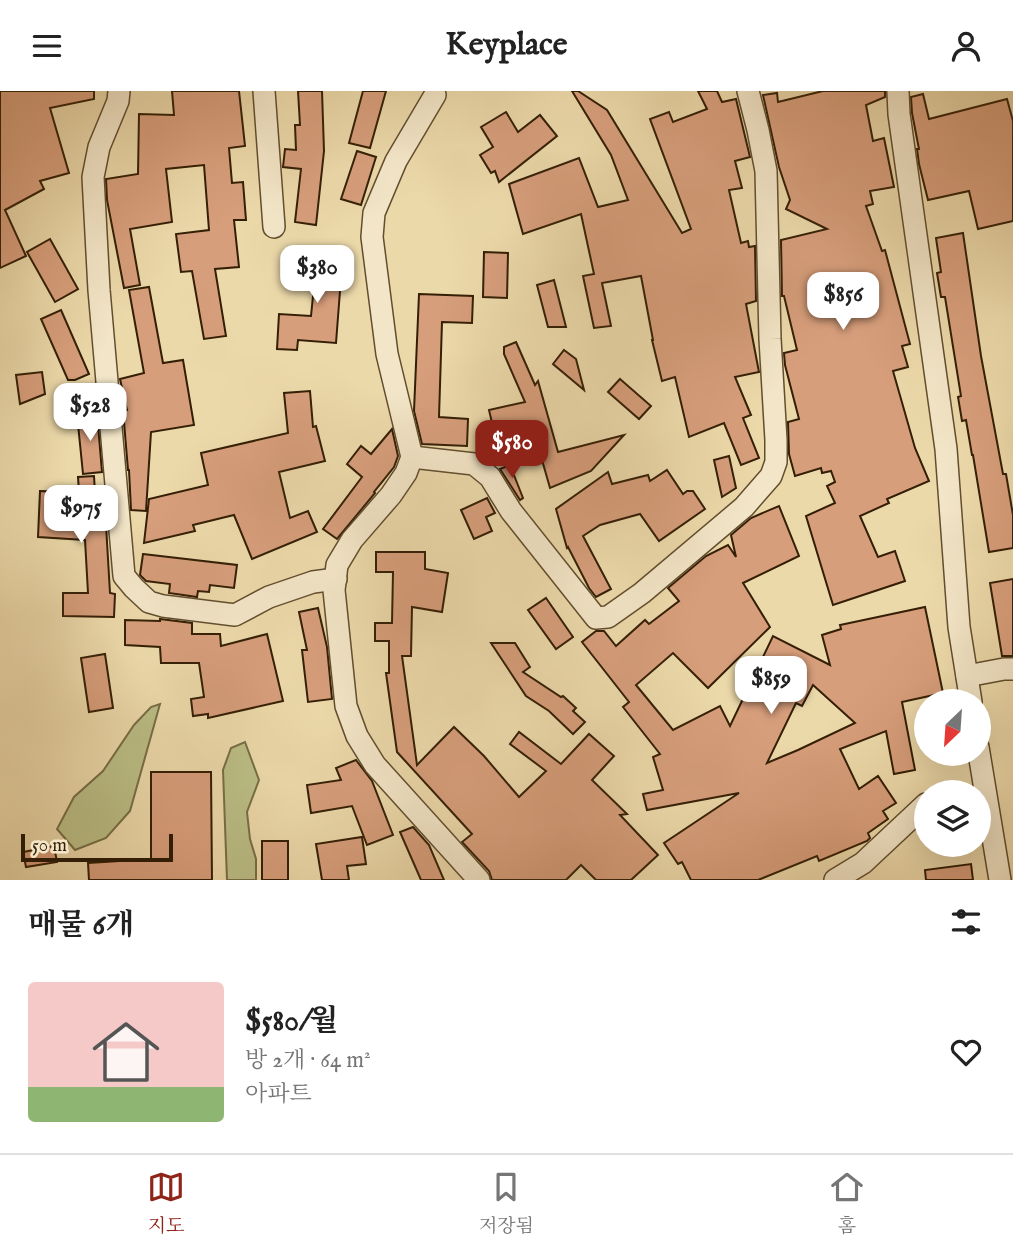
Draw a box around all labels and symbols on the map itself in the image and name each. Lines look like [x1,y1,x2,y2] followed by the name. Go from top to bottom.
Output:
[276,245,358,305] pin: $380
[802,273,884,332] pin: $856
[49,383,131,443] pin: $528
[471,421,553,480] pin: $580
[40,485,122,545] pin: $975
[730,657,812,716] pin: $859
[914,689,990,767] north arrow
[21,831,173,863] scale bar

